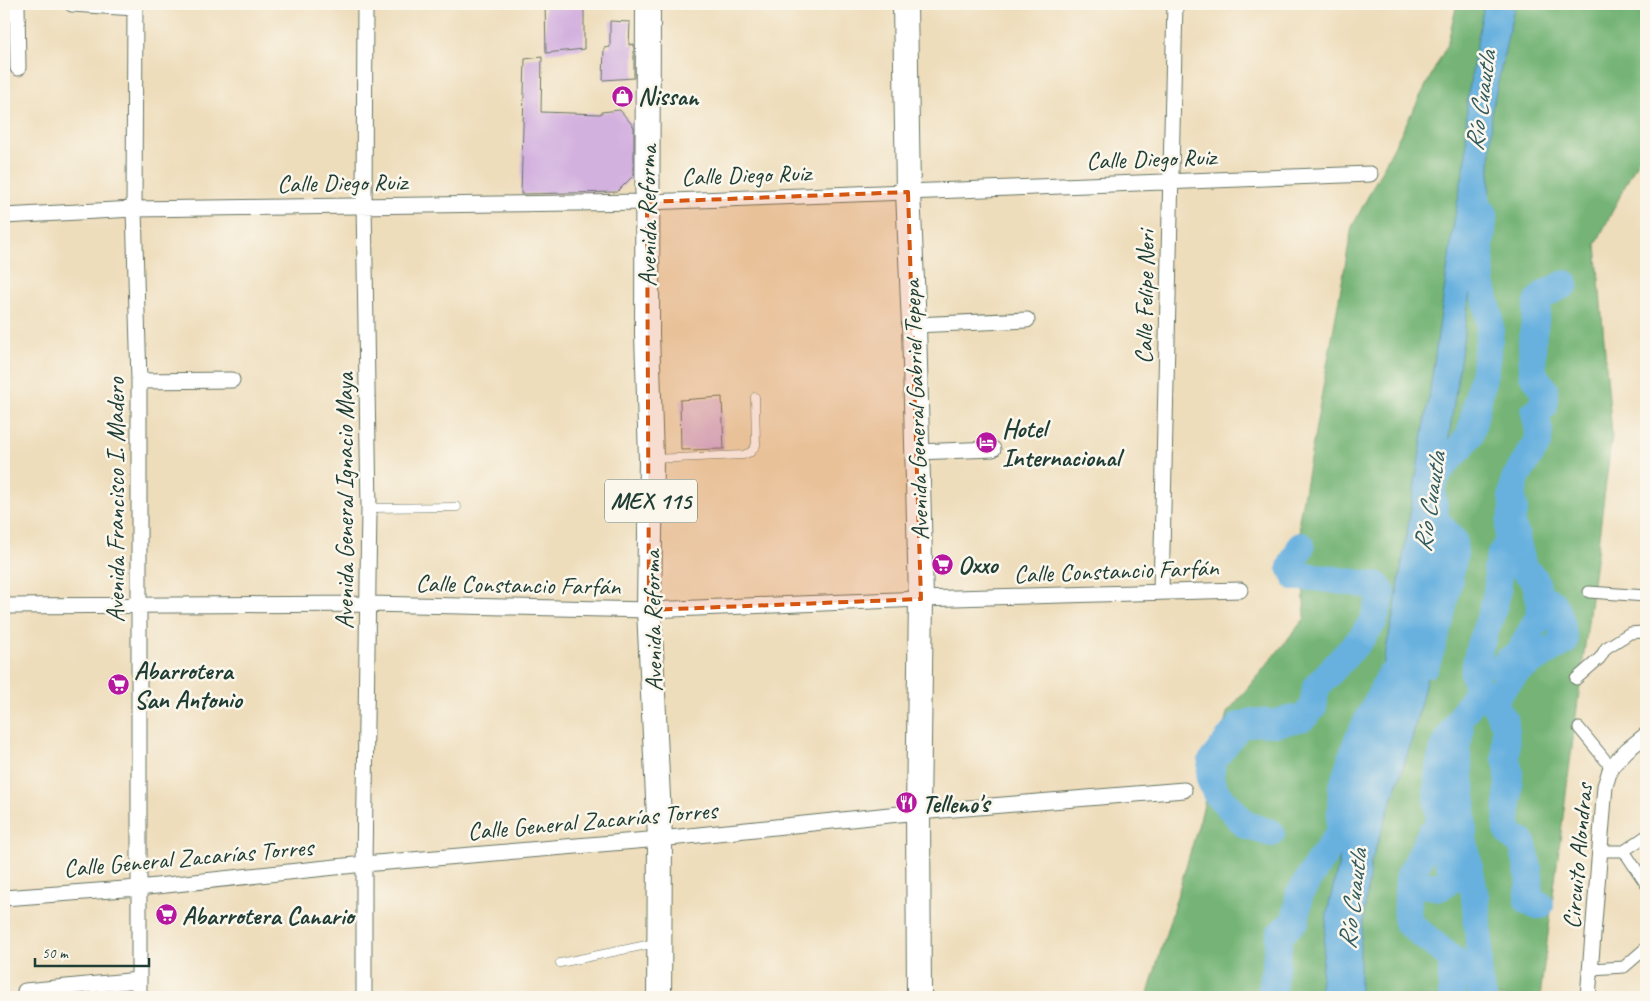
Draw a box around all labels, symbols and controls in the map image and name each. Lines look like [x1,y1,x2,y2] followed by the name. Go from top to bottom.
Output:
[1457,47,1504,153] water label: Río Cuautla
[638,81,700,113] place label: Nissan
[610,84,634,108] shop icon: Nissan
[1086,141,1220,177] street label: Calle Diego Ruiz
[632,142,664,287] street label: Avenida Reforma
[681,157,815,193] street label: Calle Diego Ruiz
[277,166,410,200] street label: Calle Diego Ruiz
[1128,226,1162,365] street label: Calle Felipe Neri
[895,276,937,541] street label: Avenida General Gabriel Tepepa
[329,371,361,629] street label: Avenida General Ignacio Maya
[100,376,132,622] street label: Avenida Francisco I. Madero
[1002,413,1124,474] place label: Hotel Internacional
[974,430,998,454] hotel icon: Hotel Internacional
[1405,448,1454,554] water label: Río Cuautla
[605,480,697,522] road number: MEX 115
[636,547,670,692] street label: Avenida Reforma
[958,549,1000,581] place label: Oxxo
[1013,551,1220,591] street label: Calle Constancio Farfán
[930,552,954,576] supermarket icon: Oxxo
[415,567,621,603] street label: Calle Constancio Farfán
[134,655,244,716] place label: Abarrotera San Antonio
[106,672,130,696] supermarket icon: Abarrotera San Antonio
[1556,780,1601,930] street label: Circuito Alondras
[922,788,992,820] place label: Telleno's
[894,791,918,815] restaurant icon: Telleno's
[466,794,721,848] street label: Calle General Zacarías Torres
[62,831,317,885] street label: Calle General Zacarías Torres
[1330,845,1375,951] water label: Río Cuautla
[182,900,357,932] place label: Abarrotera Canario
[154,903,178,927] supermarket icon: Abarrotera Canario
[35,936,149,968] scale bar
[42,944,69,963] text: 50 m

